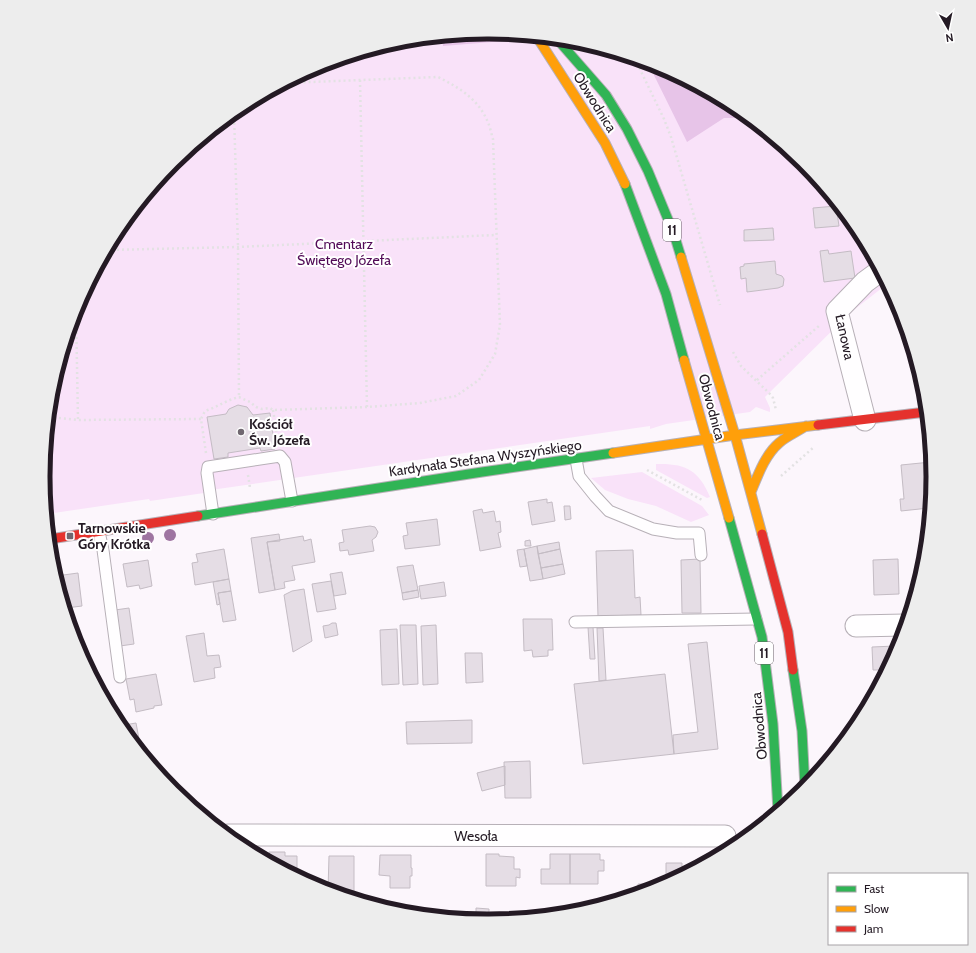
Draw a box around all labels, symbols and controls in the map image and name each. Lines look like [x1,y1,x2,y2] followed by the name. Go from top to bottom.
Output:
[928,8,968,48] north arrow
[945,30,955,45] text: N
[569,68,621,136] street label: Obwodnica
[663,219,681,241] road number: 11
[297,235,391,269] park label: Cmentarz Świętego Józefa
[831,313,859,362] street label: Łanowa
[695,372,730,442] street label: Obwodnica
[249,415,310,449] place label: Kościół Św. Józefa
[236,427,246,437] marker: Kościół Św. Józefa
[387,436,583,480] street label: Kardynała Stefana Wyszyńskiego
[78,519,150,553] place label: Tarnowskie Góry Krótka
[65,531,75,541] marker: Tarnowskie Góry Krótka
[755,642,773,664] road number: 11
[747,691,771,761] street label: Obwodnica
[454,827,498,845] street label: Wesoła
[828,873,968,945] legend
[864,881,884,896] text: Fast
[864,901,889,916] text: Slow
[863,921,883,936] text: Jam

